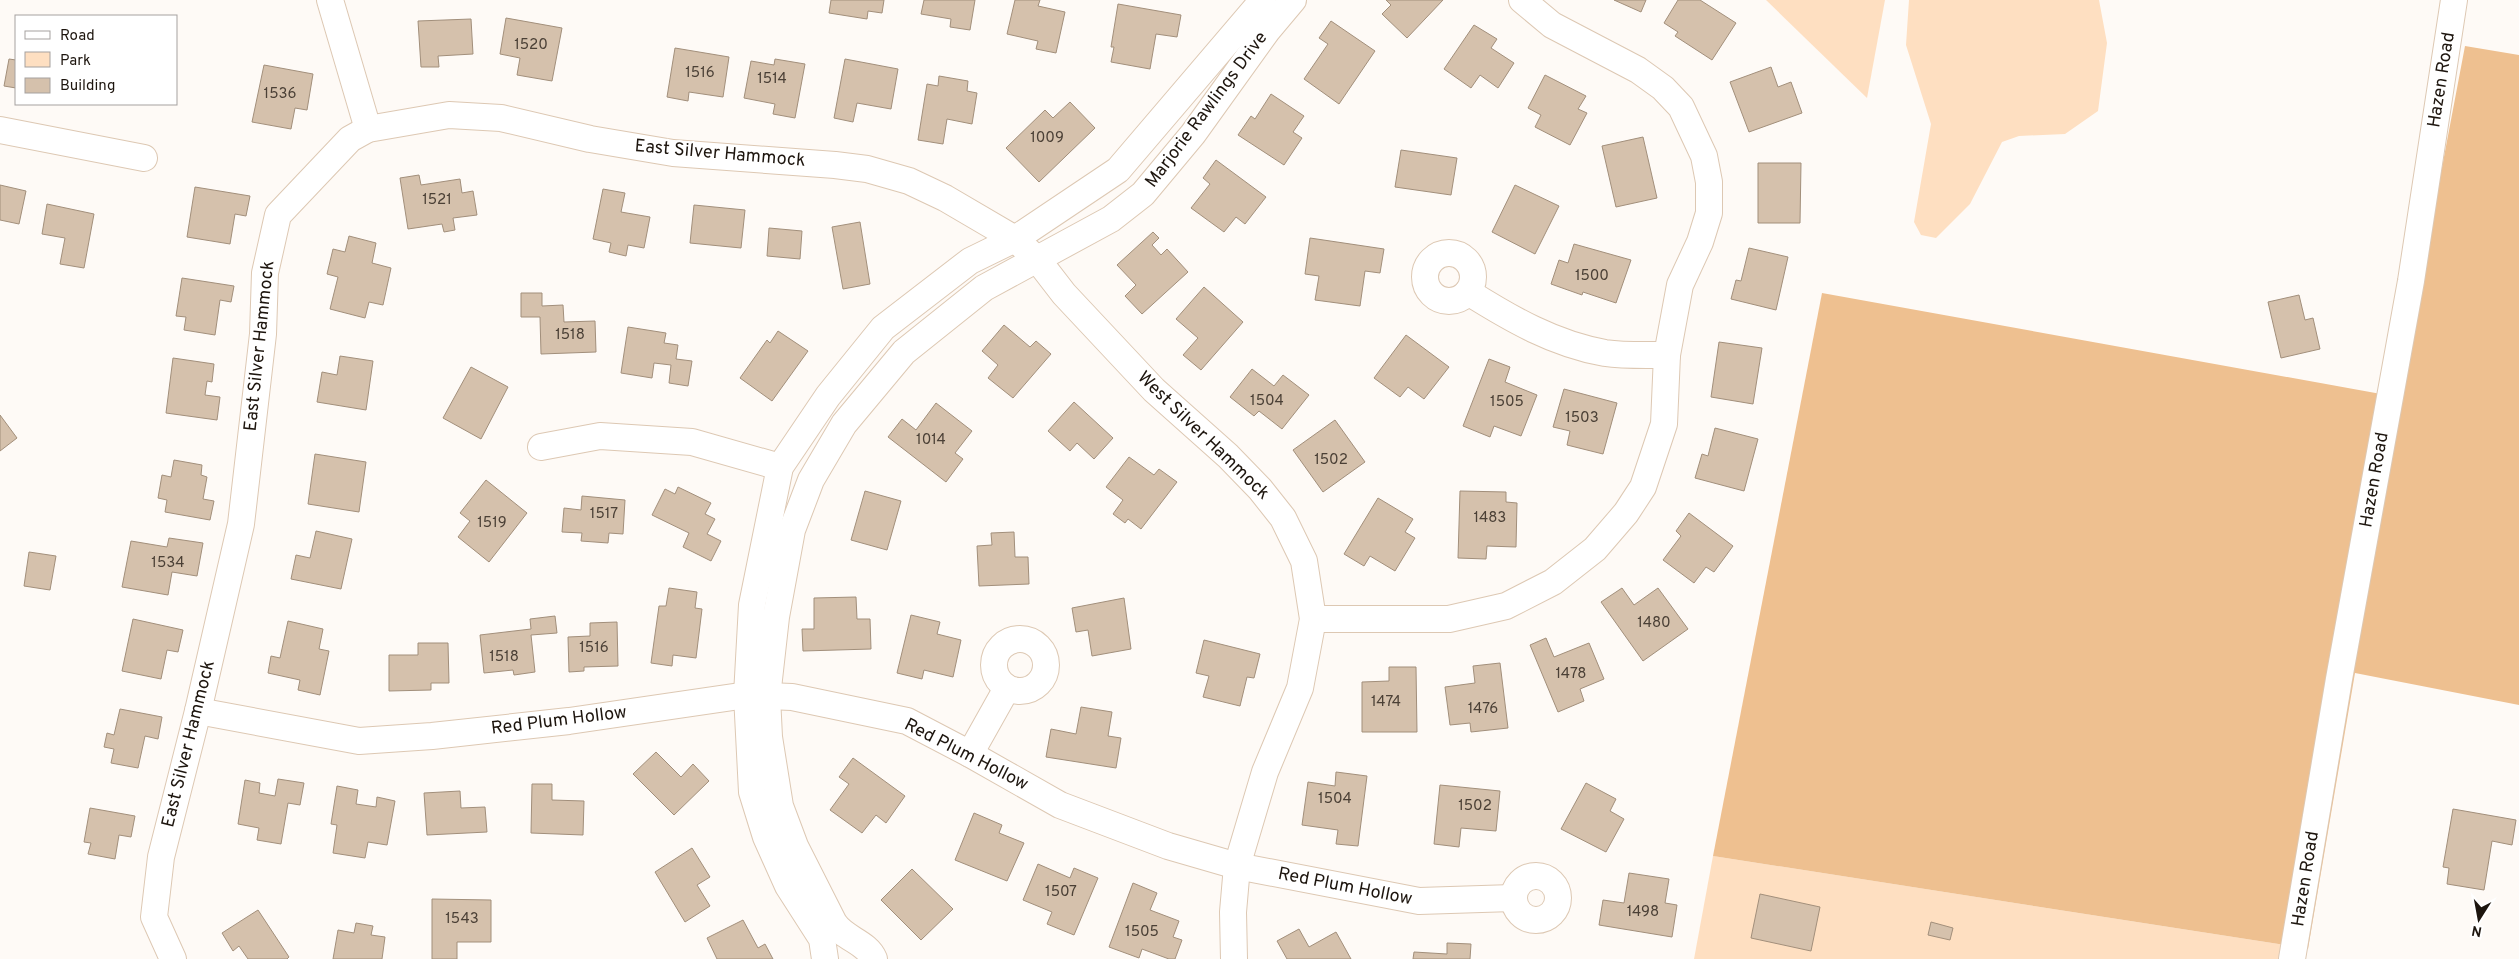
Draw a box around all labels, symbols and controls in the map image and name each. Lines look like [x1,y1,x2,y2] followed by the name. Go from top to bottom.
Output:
[15,15,178,105] legend
[60,27,95,46] text: Road
[1141,27,1273,193] street label: Marjorie Rawlings Drive
[2423,31,2461,129] street label: Hazen Road
[514,36,548,55] house number: 1520
[60,52,91,71] text: Park
[685,64,715,83] house number: 1516
[757,70,787,89] house number: 1514
[60,77,115,96] text: Building
[264,85,296,104] house number: 1536
[1030,129,1064,148] house number: 1009
[634,135,806,173] street label: East Silver Hammock
[422,191,452,210] house number: 1521
[240,260,280,432] street label: East Silver Hammock
[1575,267,1609,286] house number: 1500
[555,326,585,345] house number: 1518
[1132,367,1274,505] street label: West Silver Hammock
[1250,392,1284,411] house number: 1504
[1490,393,1524,412] house number: 1505
[1565,409,1599,428] house number: 1503
[916,431,946,450] house number: 1014
[2355,431,2395,529] street label: Hazen Road
[1314,451,1348,470] house number: 1502
[590,505,618,524] house number: 1517
[1474,509,1506,528] house number: 1483
[477,514,507,533] house number: 1519
[151,554,185,573] house number: 1534
[1637,614,1671,633] house number: 1480
[579,639,609,658] house number: 1516
[489,648,519,667] house number: 1518
[157,658,221,830] street label: East Silver Hammock
[1555,665,1587,684] house number: 1478
[1371,693,1401,712] house number: 1474
[1468,700,1498,719] house number: 1476
[490,701,628,741] street label: Red Plum Hollow
[900,714,1032,796] street label: Red Plum Hollow
[1318,790,1352,809] house number: 1504
[1458,797,1492,816] house number: 1502
[2287,830,2325,928] street label: Hazen Road
[1276,863,1414,911] street label: Red Plum Hollow
[1045,883,1077,902] house number: 1507
[2454,894,2504,944] north arrow
[1627,903,1659,922] house number: 1498
[445,910,479,929] house number: 1543
[2470,921,2483,940] text: N
[1125,923,1159,942] house number: 1505

